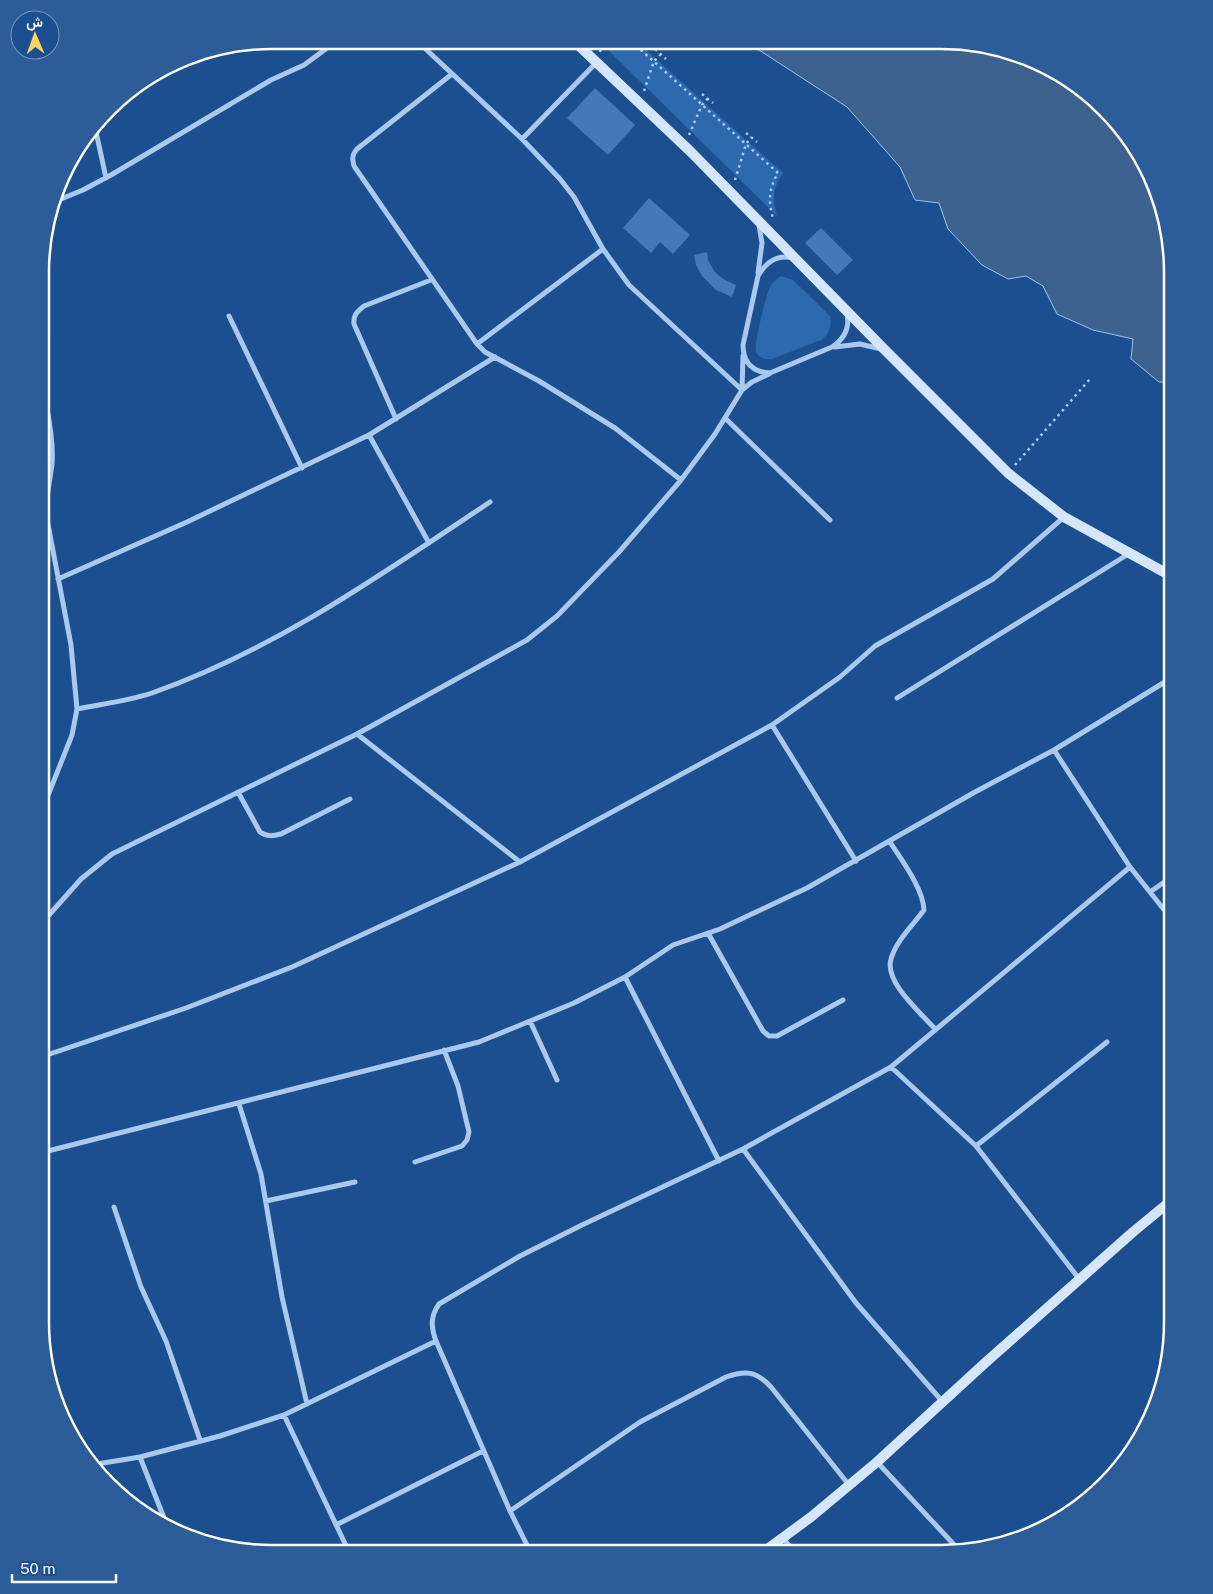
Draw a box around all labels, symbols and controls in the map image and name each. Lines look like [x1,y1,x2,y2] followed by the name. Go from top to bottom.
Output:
[10,10,60,60] north arrow
[26,14,43,31] text: ش
[12,1552,116,1584] scale bar
[20,1560,55,1577] text: 50 m

